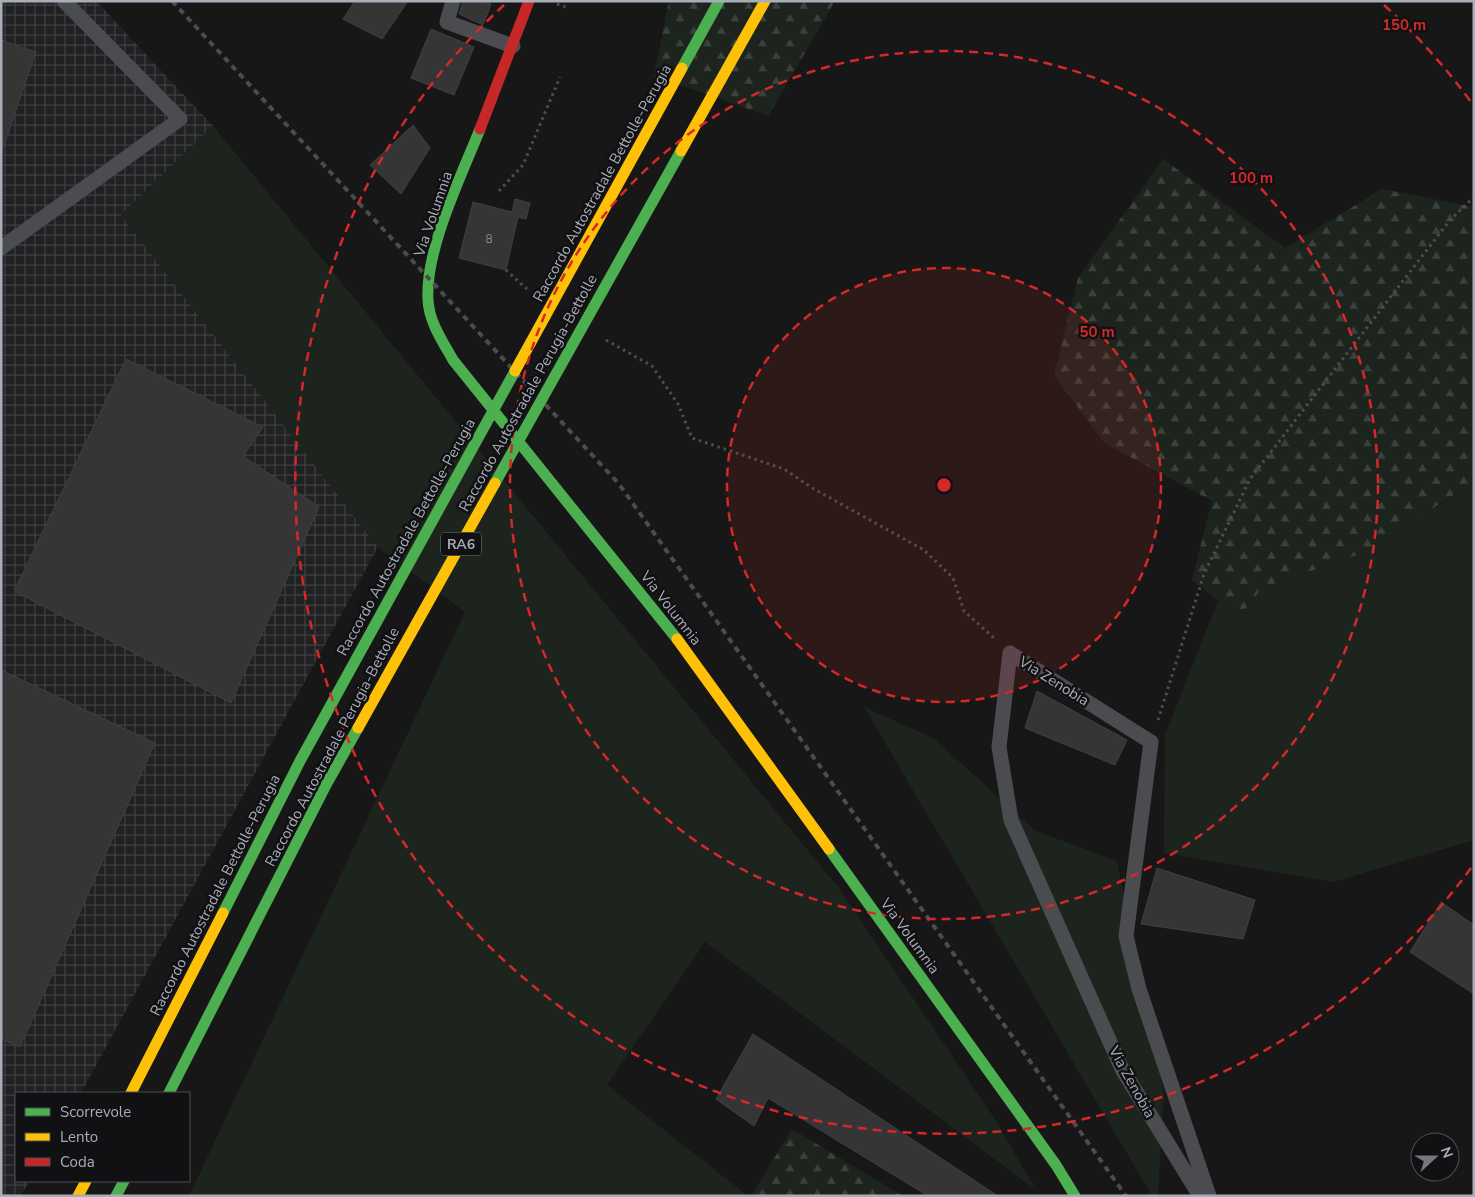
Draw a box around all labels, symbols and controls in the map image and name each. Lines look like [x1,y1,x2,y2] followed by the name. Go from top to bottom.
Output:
[1382,15,1426,35] text: 150 m
[528,61,676,305] street label: Raccordo Autostradale Bettolle-Perugia
[1229,168,1273,188] text: 100 m
[409,169,457,260] street label: Via Volumnia
[485,231,493,247] house number: 8
[454,271,602,515] street label: Raccordo Autostradale Perugia-Bettolle
[1079,322,1115,342] text: 50 m
[332,415,480,659] street label: Raccordo Autostradale Bettolle-Perugia
[935,476,953,494] centre of rings
[441,532,481,556] road number: RA6
[635,566,706,649] street label: Via Volumnia
[260,624,404,870] street label: Raccordo Autostradale Perugia-Bettolle
[1014,651,1093,710] street label: Via Zenobia
[145,771,285,1019] street label: Raccordo Autostradale Bettolle-Perugia
[875,893,944,978] street label: Via Volumnia
[1104,1042,1160,1122] street label: Via Zenobia
[15,1092,190,1182] legend
[60,1102,131,1122] text: Scorrevole
[60,1127,98,1147] text: Lento
[1410,1132,1460,1182] north arrow
[1436,1144,1457,1161] text: N
[60,1152,95,1172] text: Coda

